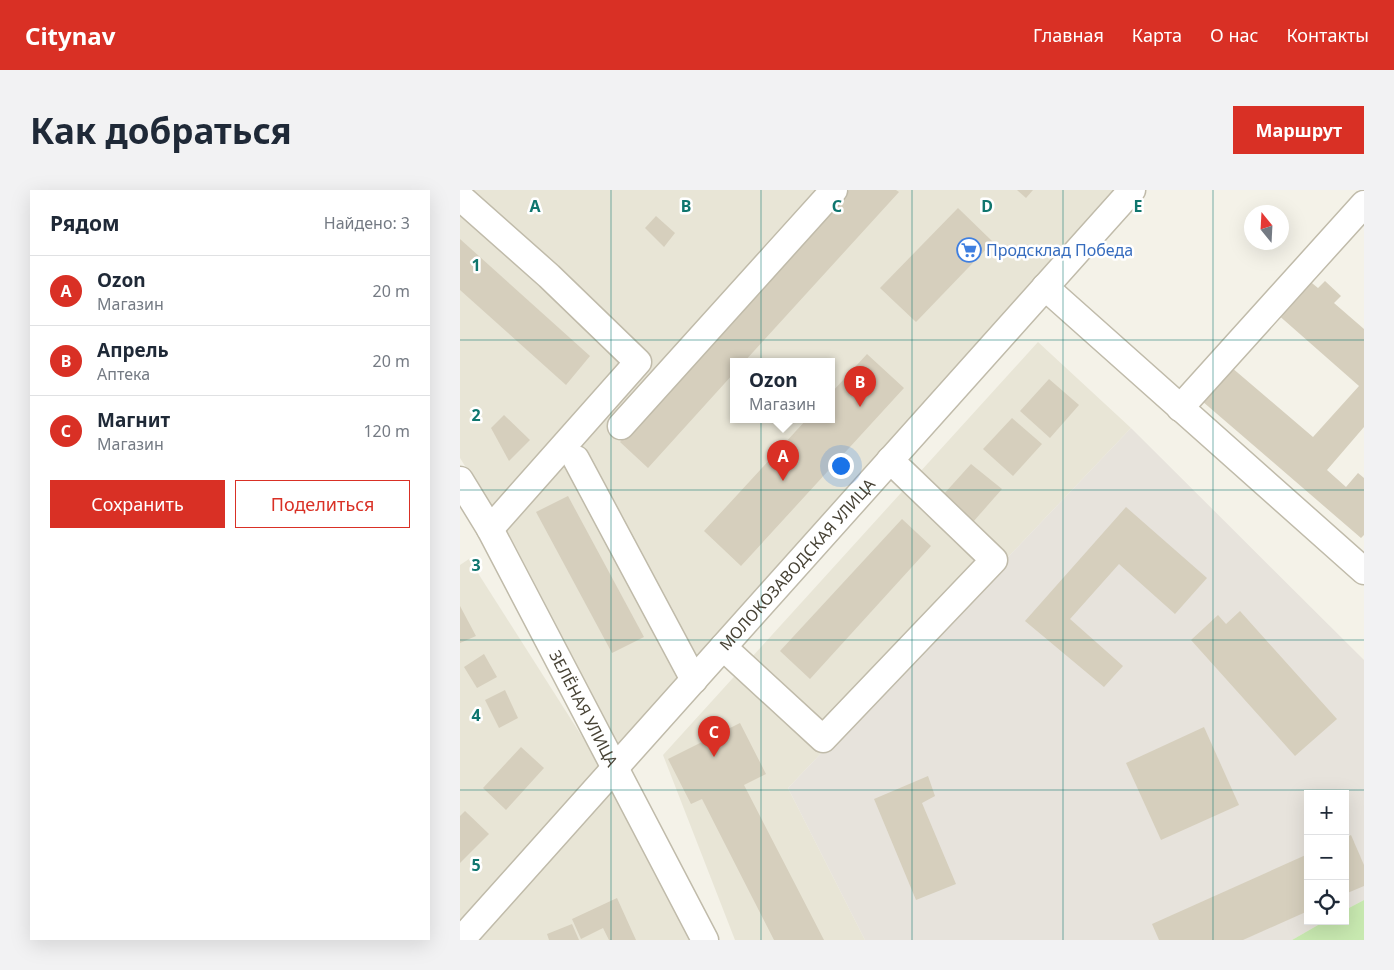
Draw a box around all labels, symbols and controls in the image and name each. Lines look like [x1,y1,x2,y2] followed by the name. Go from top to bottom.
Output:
[25,19,115,52] text: Citynav
[1033,23,1104,47] text: Главная
[1132,23,1182,47] text: Карта
[1210,23,1258,47] text: О нас
[1286,23,1369,47] text: Контакты
[1233,106,1364,154] button: Маршрут
[30,107,292,154] text: Как добраться
[529,195,541,217] text: A
[681,195,691,217] text: B
[832,195,842,217] text: C
[981,195,993,217] text: D
[1134,195,1143,217] text: E
[1244,205,1289,250] north arrow
[50,209,120,237] text: Рядом
[324,212,410,234] text: Найдено: 3
[956,237,982,263] supermarket icon: Продсклад Победа
[986,239,1133,261] place label: Продсклад Победа
[471,254,481,276] text: 1
[97,267,146,293] text: Ozon
[60,280,72,302] text: A
[373,280,410,302] text: 20 m
[97,293,164,315] text: Магазин
[97,337,169,363] text: Апрель
[61,350,71,372] text: B
[373,350,410,372] text: 20 m
[730,358,835,423] popup
[97,363,150,385] text: Аптека
[844,366,876,407] pin: B
[749,367,798,393] text: Ozon
[749,393,816,415] text: Магазин
[471,404,481,426] text: 2
[97,407,170,433] text: Магнит
[61,420,71,442] text: C
[363,420,410,442] text: 120 m
[97,433,164,455] text: Магазин
[767,440,799,481] pin: A
[828,453,854,479] your location
[714,473,880,655] street label: МОЛОКОЗАВОДСКАЯ УЛИЦА
[50,480,225,528] button: Сохранить
[235,480,410,528] button: Поделиться
[471,554,481,576] text: 3
[544,646,624,771] street label: ЗЕЛЁНАЯ УЛИЦА
[471,704,481,726] text: 4
[698,716,730,757] pin: C
[1304,790,1349,925] map controls
[1304,790,1349,835] button: +
[1304,835,1349,880] button: −
[471,854,481,876] text: 5
[1304,880,1349,925] button: locate

